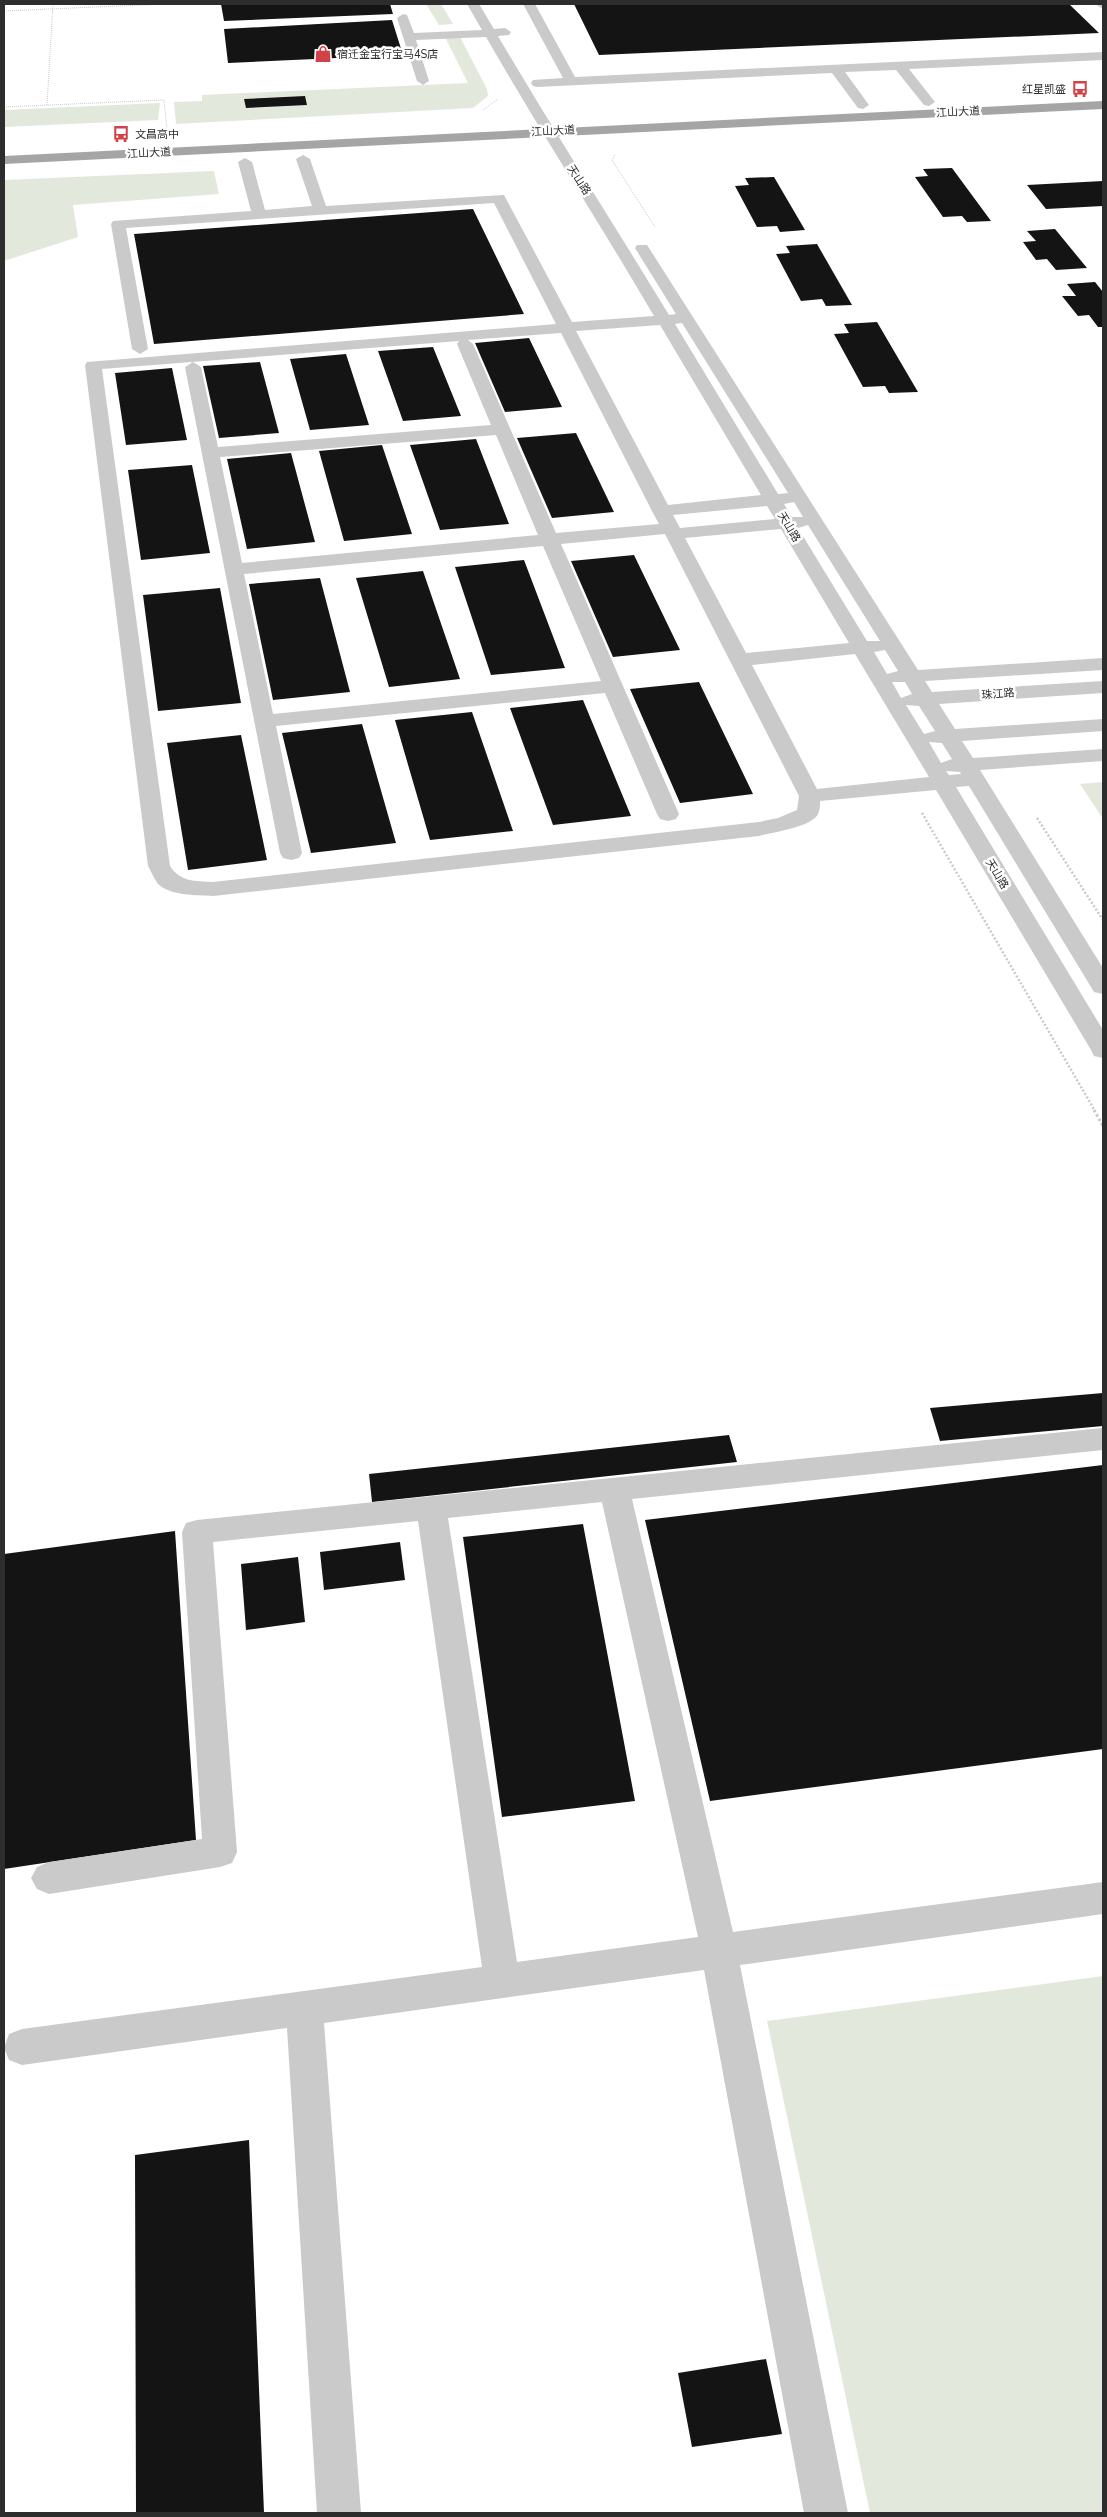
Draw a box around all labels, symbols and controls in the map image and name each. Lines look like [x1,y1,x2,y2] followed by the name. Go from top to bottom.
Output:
[313,44,333,64] shop icon: 宿迁金宝行宝马4S店
[337,47,438,62] place label: 宿迁金宝行宝马4S店
[1070,79,1090,99] bus stop icon: 红星凯盛
[1022,82,1066,97] place label: 红星凯盛
[936,103,980,121] street label: 江山大道
[531,122,575,140] street label: 江山大道
[111,124,131,144] bus stop icon: 文昌高中
[135,127,179,142] place label: 文昌高中
[127,144,171,162] street label: 江山大道
[564,162,594,198] street label: 天山路
[774,509,804,545] street label: 天山路
[981,685,1015,703] street label: 珠江路
[982,856,1012,892] street label: 天山路

